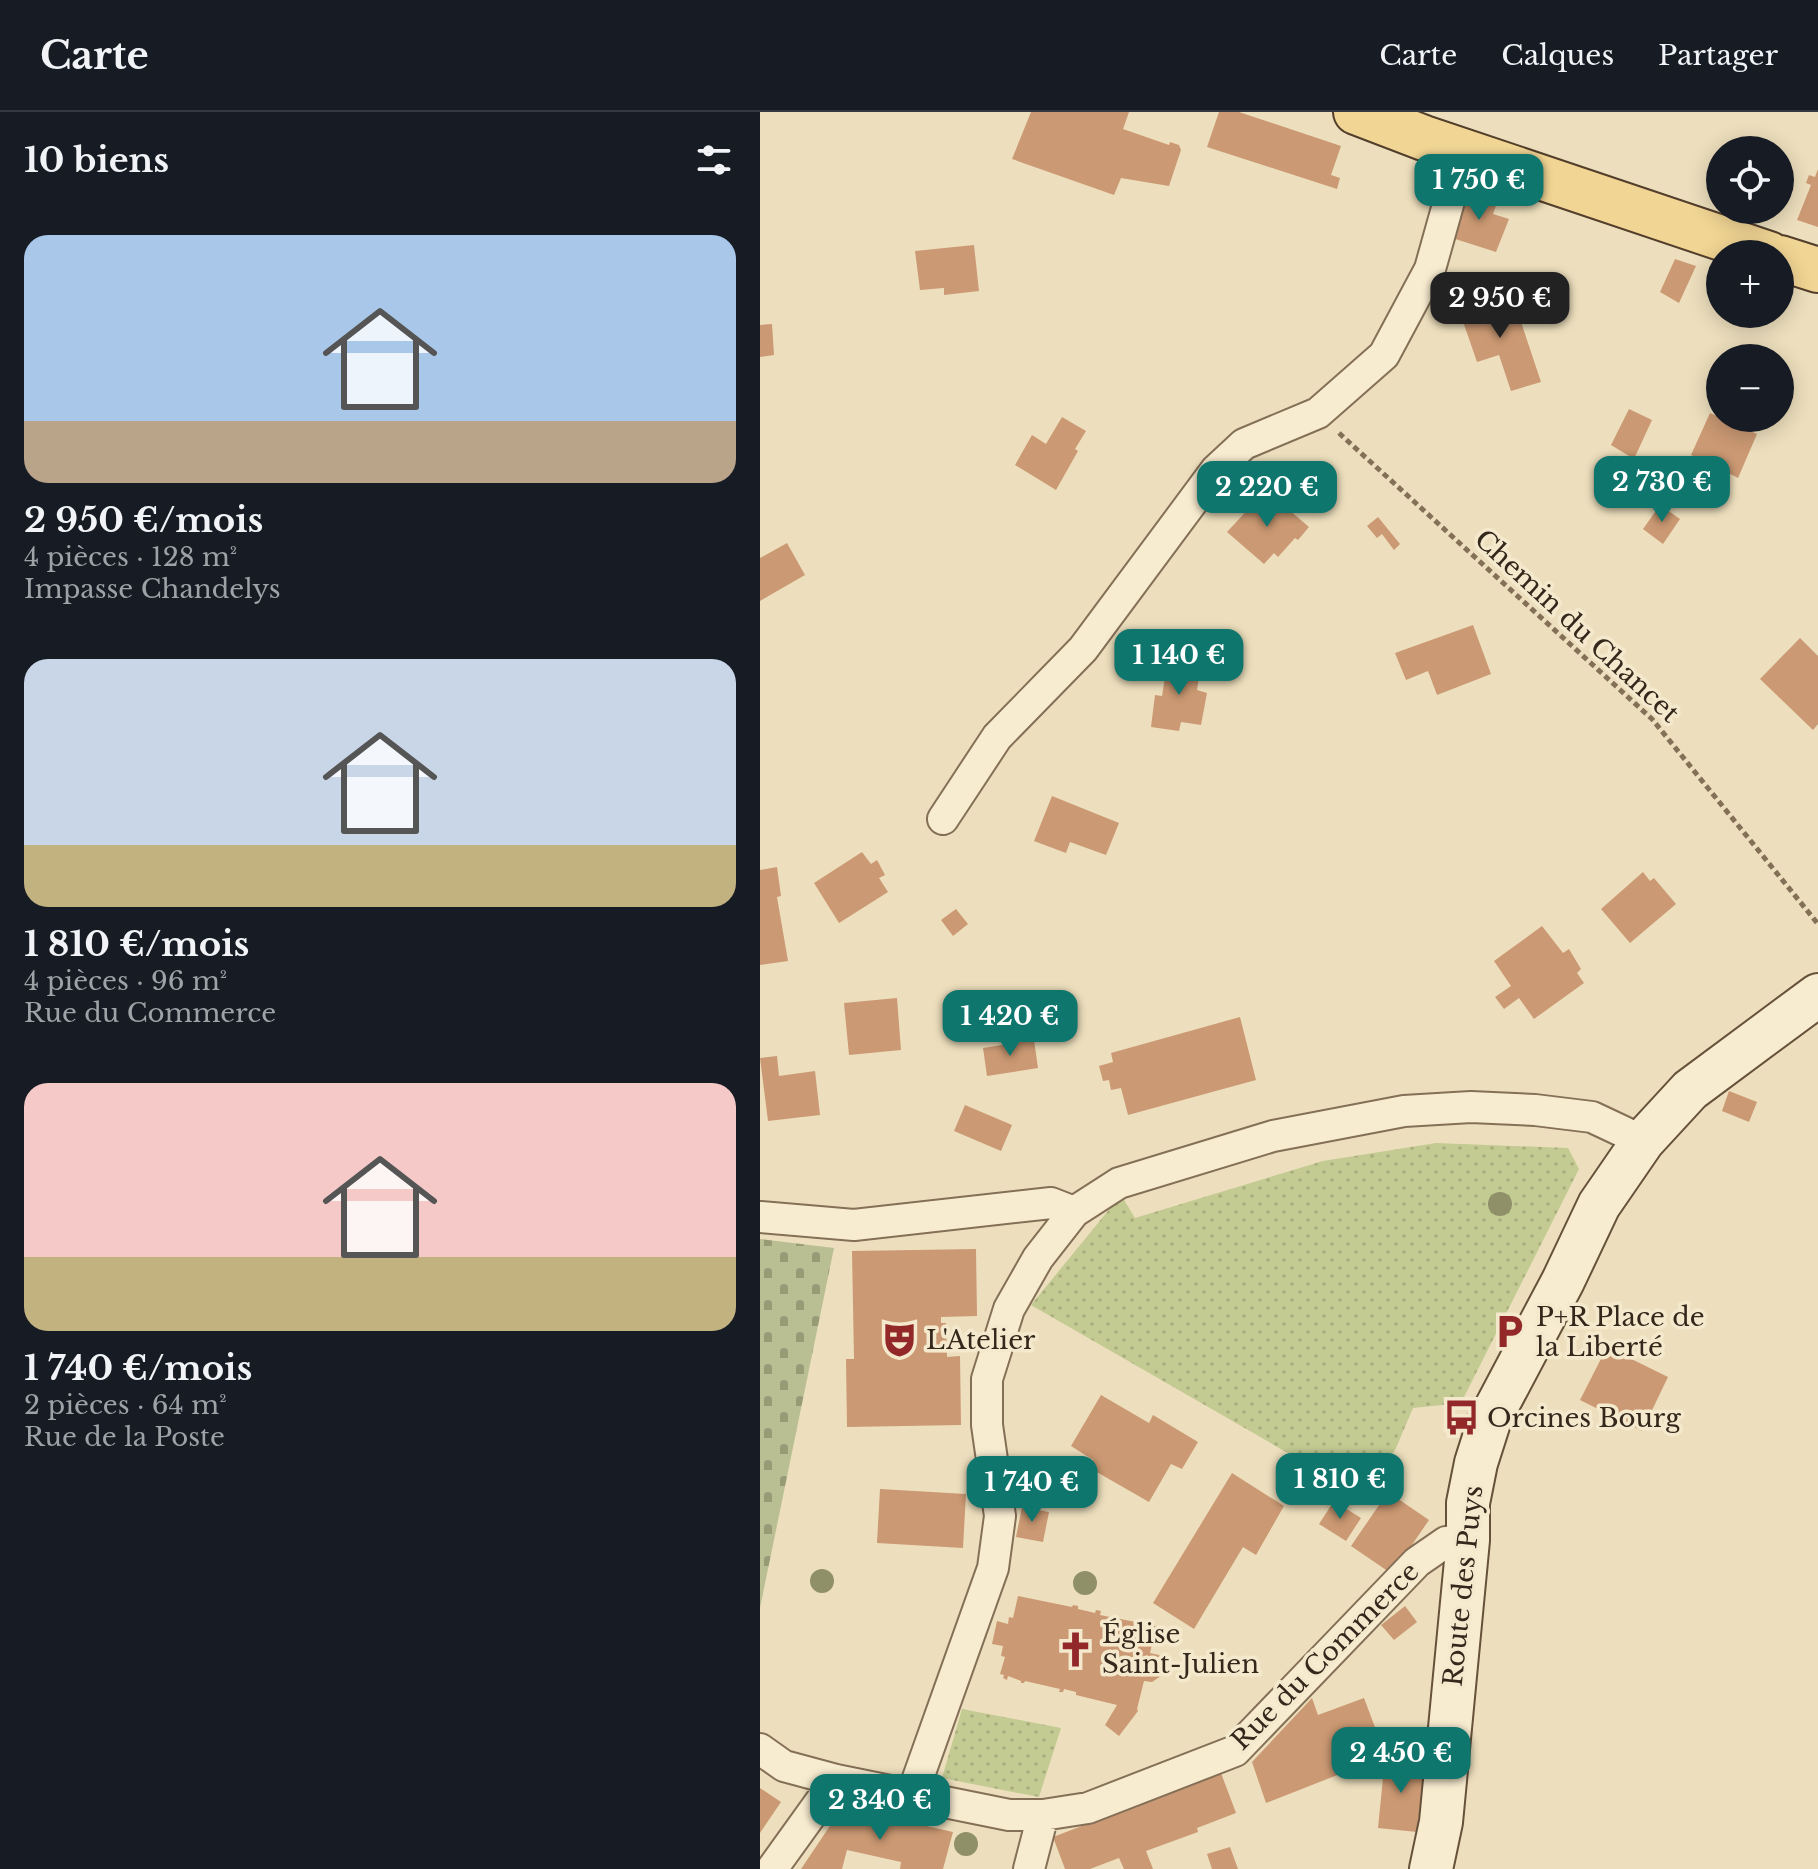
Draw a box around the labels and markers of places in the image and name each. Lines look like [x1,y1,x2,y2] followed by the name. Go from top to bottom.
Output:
[1405,154,1553,222] pin: 1 750 €
[1426,272,1574,340] pin: 2 950 €
[1588,456,1736,524] pin: 2 730 €
[1193,461,1341,529] pin: 2 220 €
[1105,629,1253,697] pin: 1 140 €
[936,990,1084,1058] pin: 1 420 €
[1536,1301,1705,1363] place label: P+R Place de la Liberté
[1491,1313,1529,1351] parking icon: P+R Place de la Liberté
[881,1321,919,1359] theatre icon: L'Atelier
[926,1324,1036,1356] place label: L'Atelier
[1442,1399,1480,1437] bus stop icon: Orcines Bourg
[1487,1402,1681,1434] place label: Orcines Bourg
[1266,1453,1414,1521] pin: 1 810 €
[958,1456,1106,1524] pin: 1 740 €
[1102,1618,1259,1680] place label: Église Saint-Julien
[1057,1630,1095,1668] church icon: Église Saint-Julien
[1327,1727,1475,1795] pin: 2 450 €
[806,1774,954,1842] pin: 2 340 €

